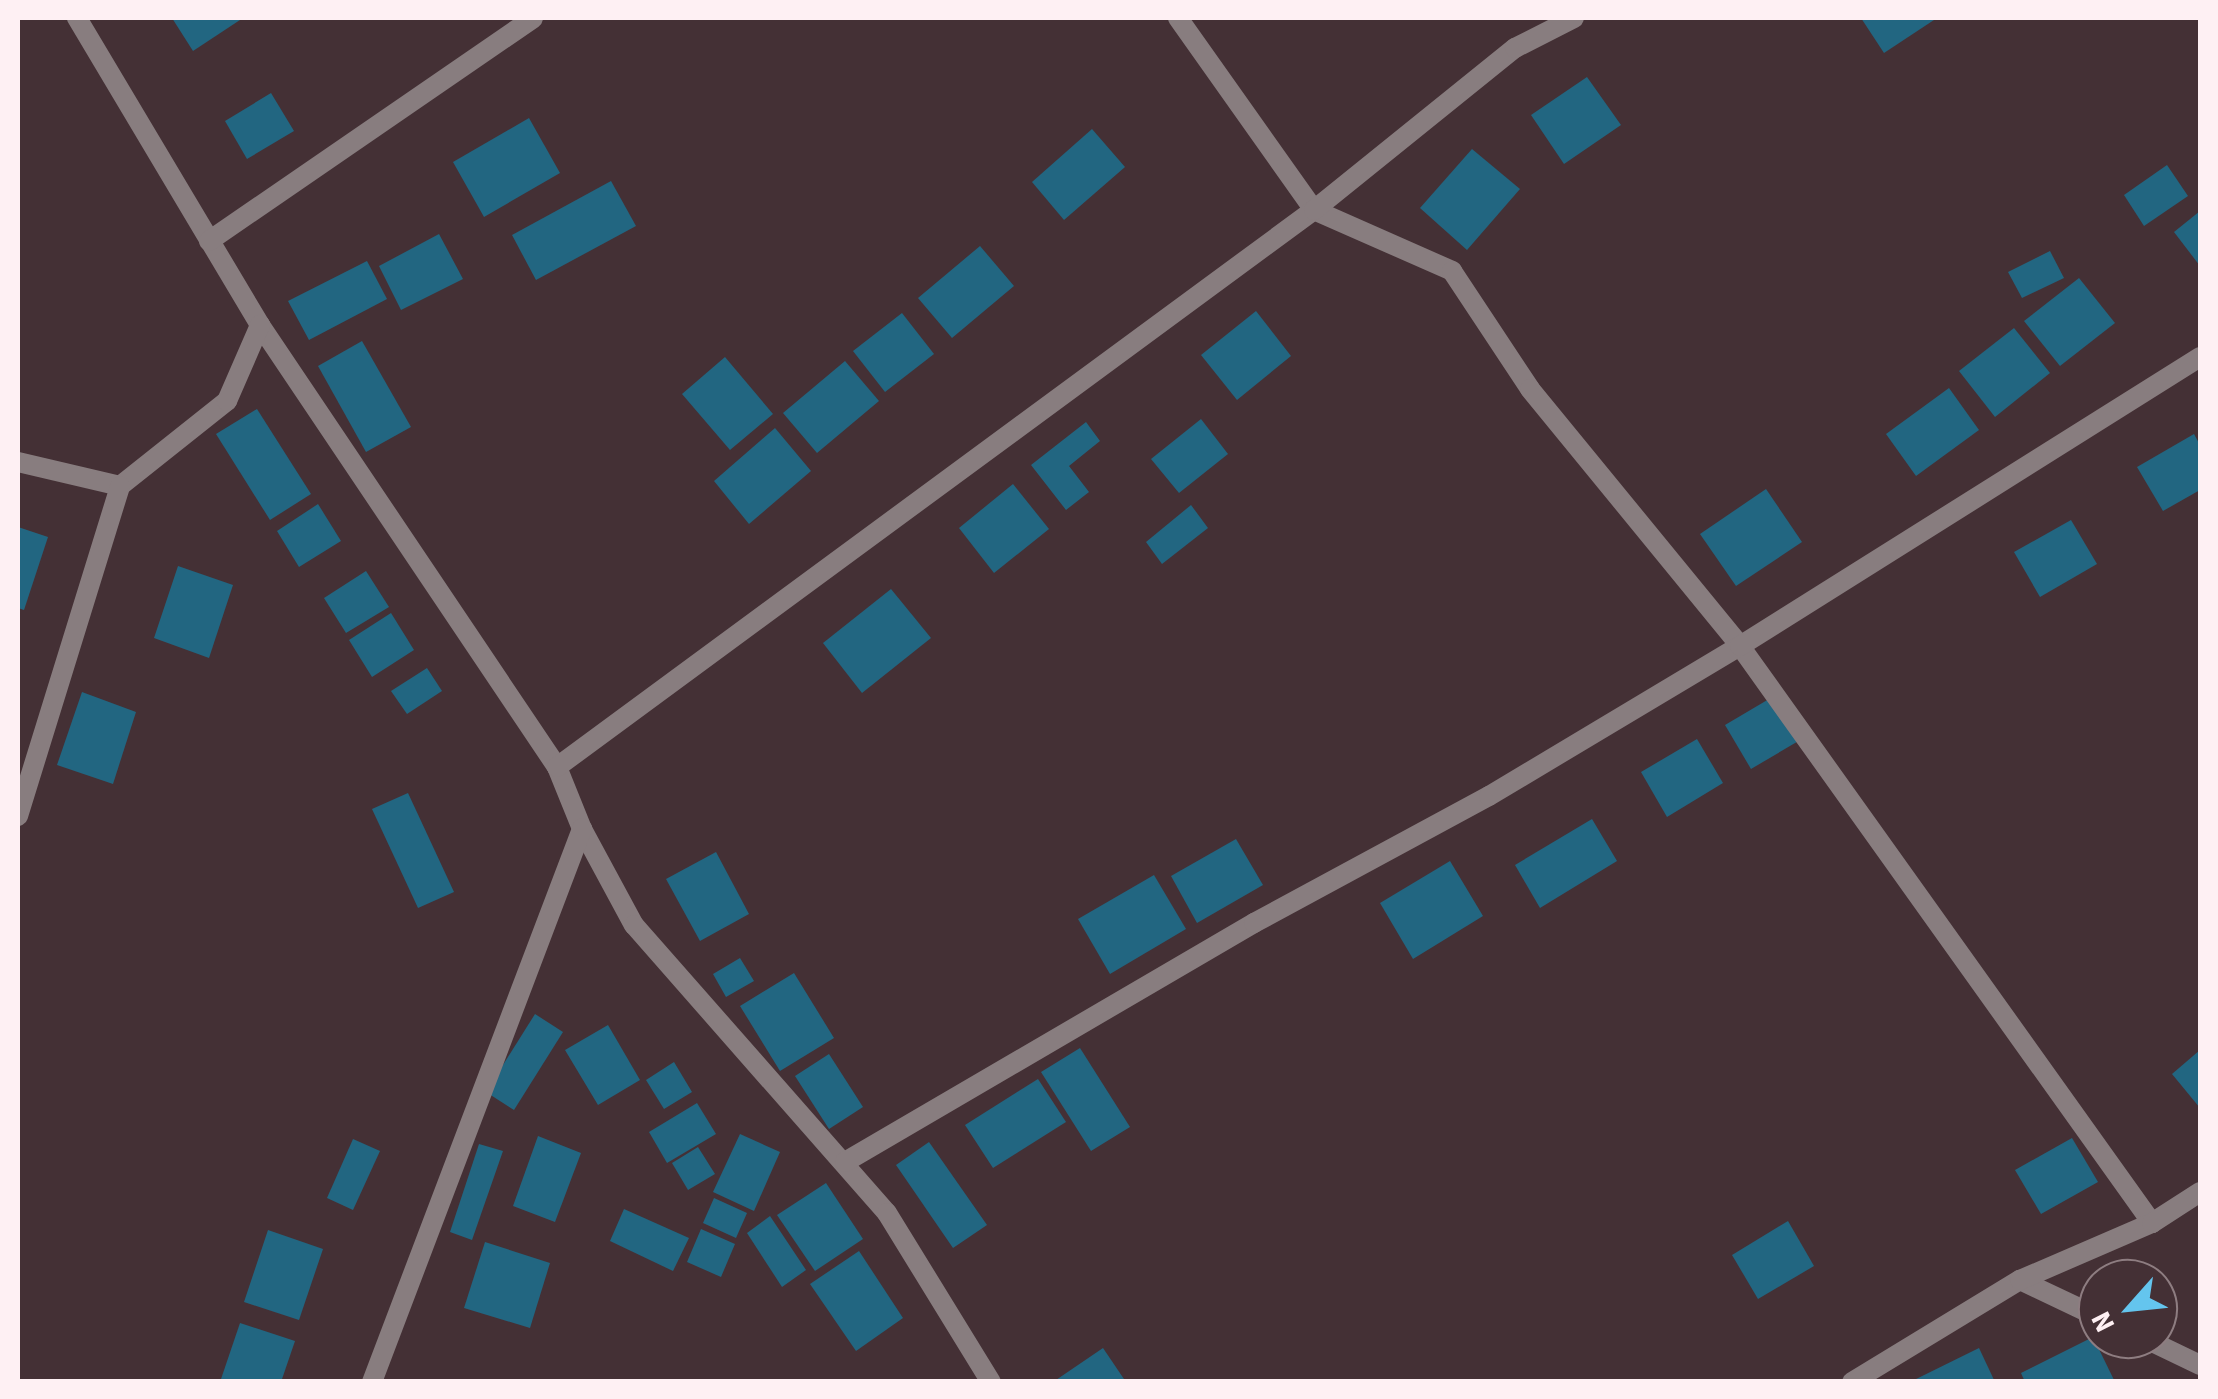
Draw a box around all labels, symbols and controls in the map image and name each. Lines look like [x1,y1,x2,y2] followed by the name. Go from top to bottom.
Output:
[2078,1259,2178,1359] north arrow
[2081,1304,2125,1339] text: N

